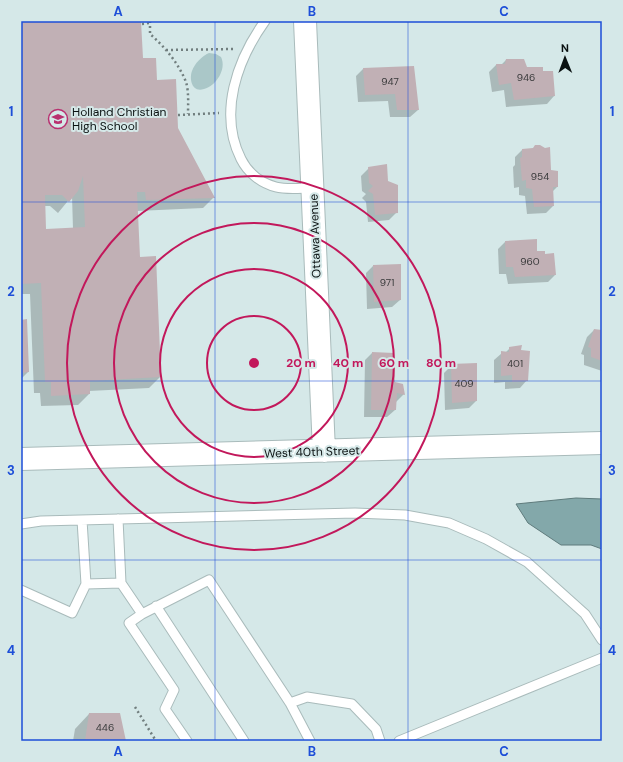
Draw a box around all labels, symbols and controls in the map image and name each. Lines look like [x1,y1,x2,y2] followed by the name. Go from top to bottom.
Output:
[113,3,123,20] text: A
[308,3,316,20] text: B
[499,3,509,20] text: C
[545,38,585,78] north arrow
[561,41,569,55] text: N
[517,71,535,84] house number: 946
[381,75,399,88] house number: 947
[9,103,13,120] text: 1
[610,103,614,120] text: 1
[72,104,166,134] place label: Holland Christian High School
[47,108,69,130] school or university icon: Holland Christian High School
[531,170,549,183] house number: 954
[306,193,324,279] street label: Ottawa Avenue
[520,255,540,268] house number: 960
[380,276,394,289] house number: 971
[7,283,15,300] text: 2
[608,283,616,300] text: 2
[286,355,316,371] text: 20 m
[333,355,363,371] text: 40 m
[379,355,409,371] text: 60 m
[426,355,456,371] text: 80 m
[247,356,261,370] centre of rings
[507,357,523,370] house number: 401
[454,377,474,390] house number: 409
[264,442,360,462] street label: West 40th Street
[7,462,15,479] text: 3
[608,462,616,479] text: 3
[7,642,15,659] text: 4
[608,642,616,659] text: 4
[96,721,114,734] house number: 446
[113,743,123,760] text: A
[308,743,316,760] text: B
[499,743,509,760] text: C

